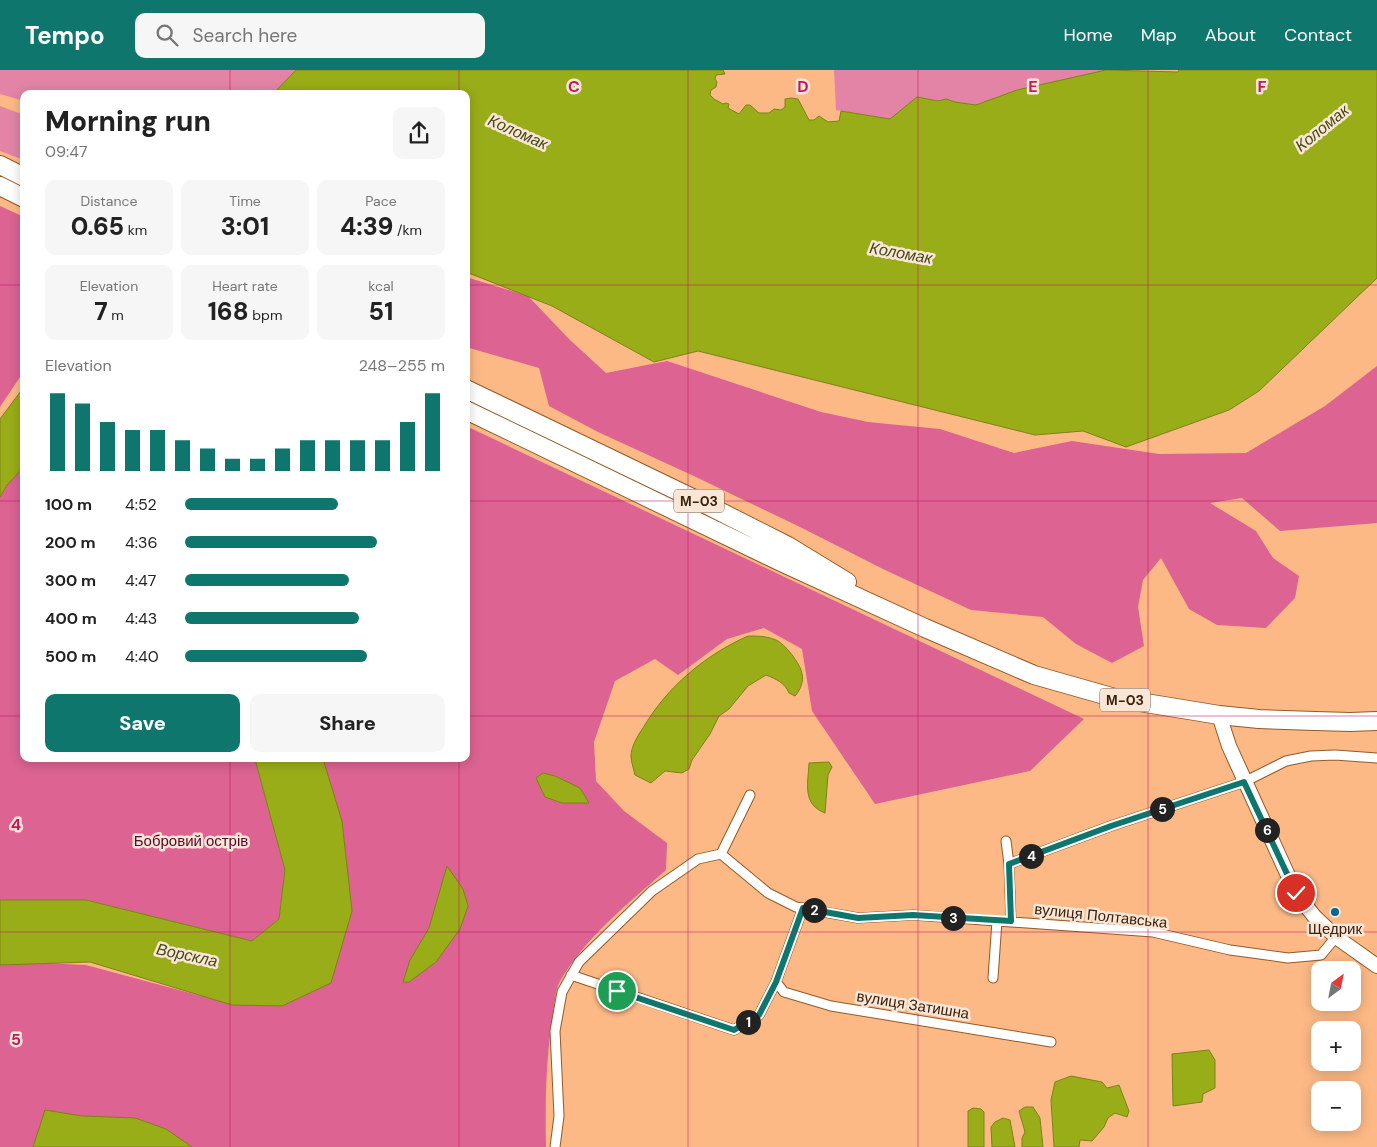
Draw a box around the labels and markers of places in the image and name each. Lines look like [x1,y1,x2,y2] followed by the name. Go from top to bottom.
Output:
[1150,796,1174,822] pin: 5
[1254,818,1280,842] pin: 6
[1018,844,1044,868] pin: 4
[1275,872,1317,914] pin
[802,898,826,922] pin: 2
[940,906,966,930] pin: 3
[1329,906,1341,918] marker: Щедрик
[1308,919,1362,939] place label: Щедрик
[596,970,638,1012] pin
[736,1010,760,1034] pin: 1

